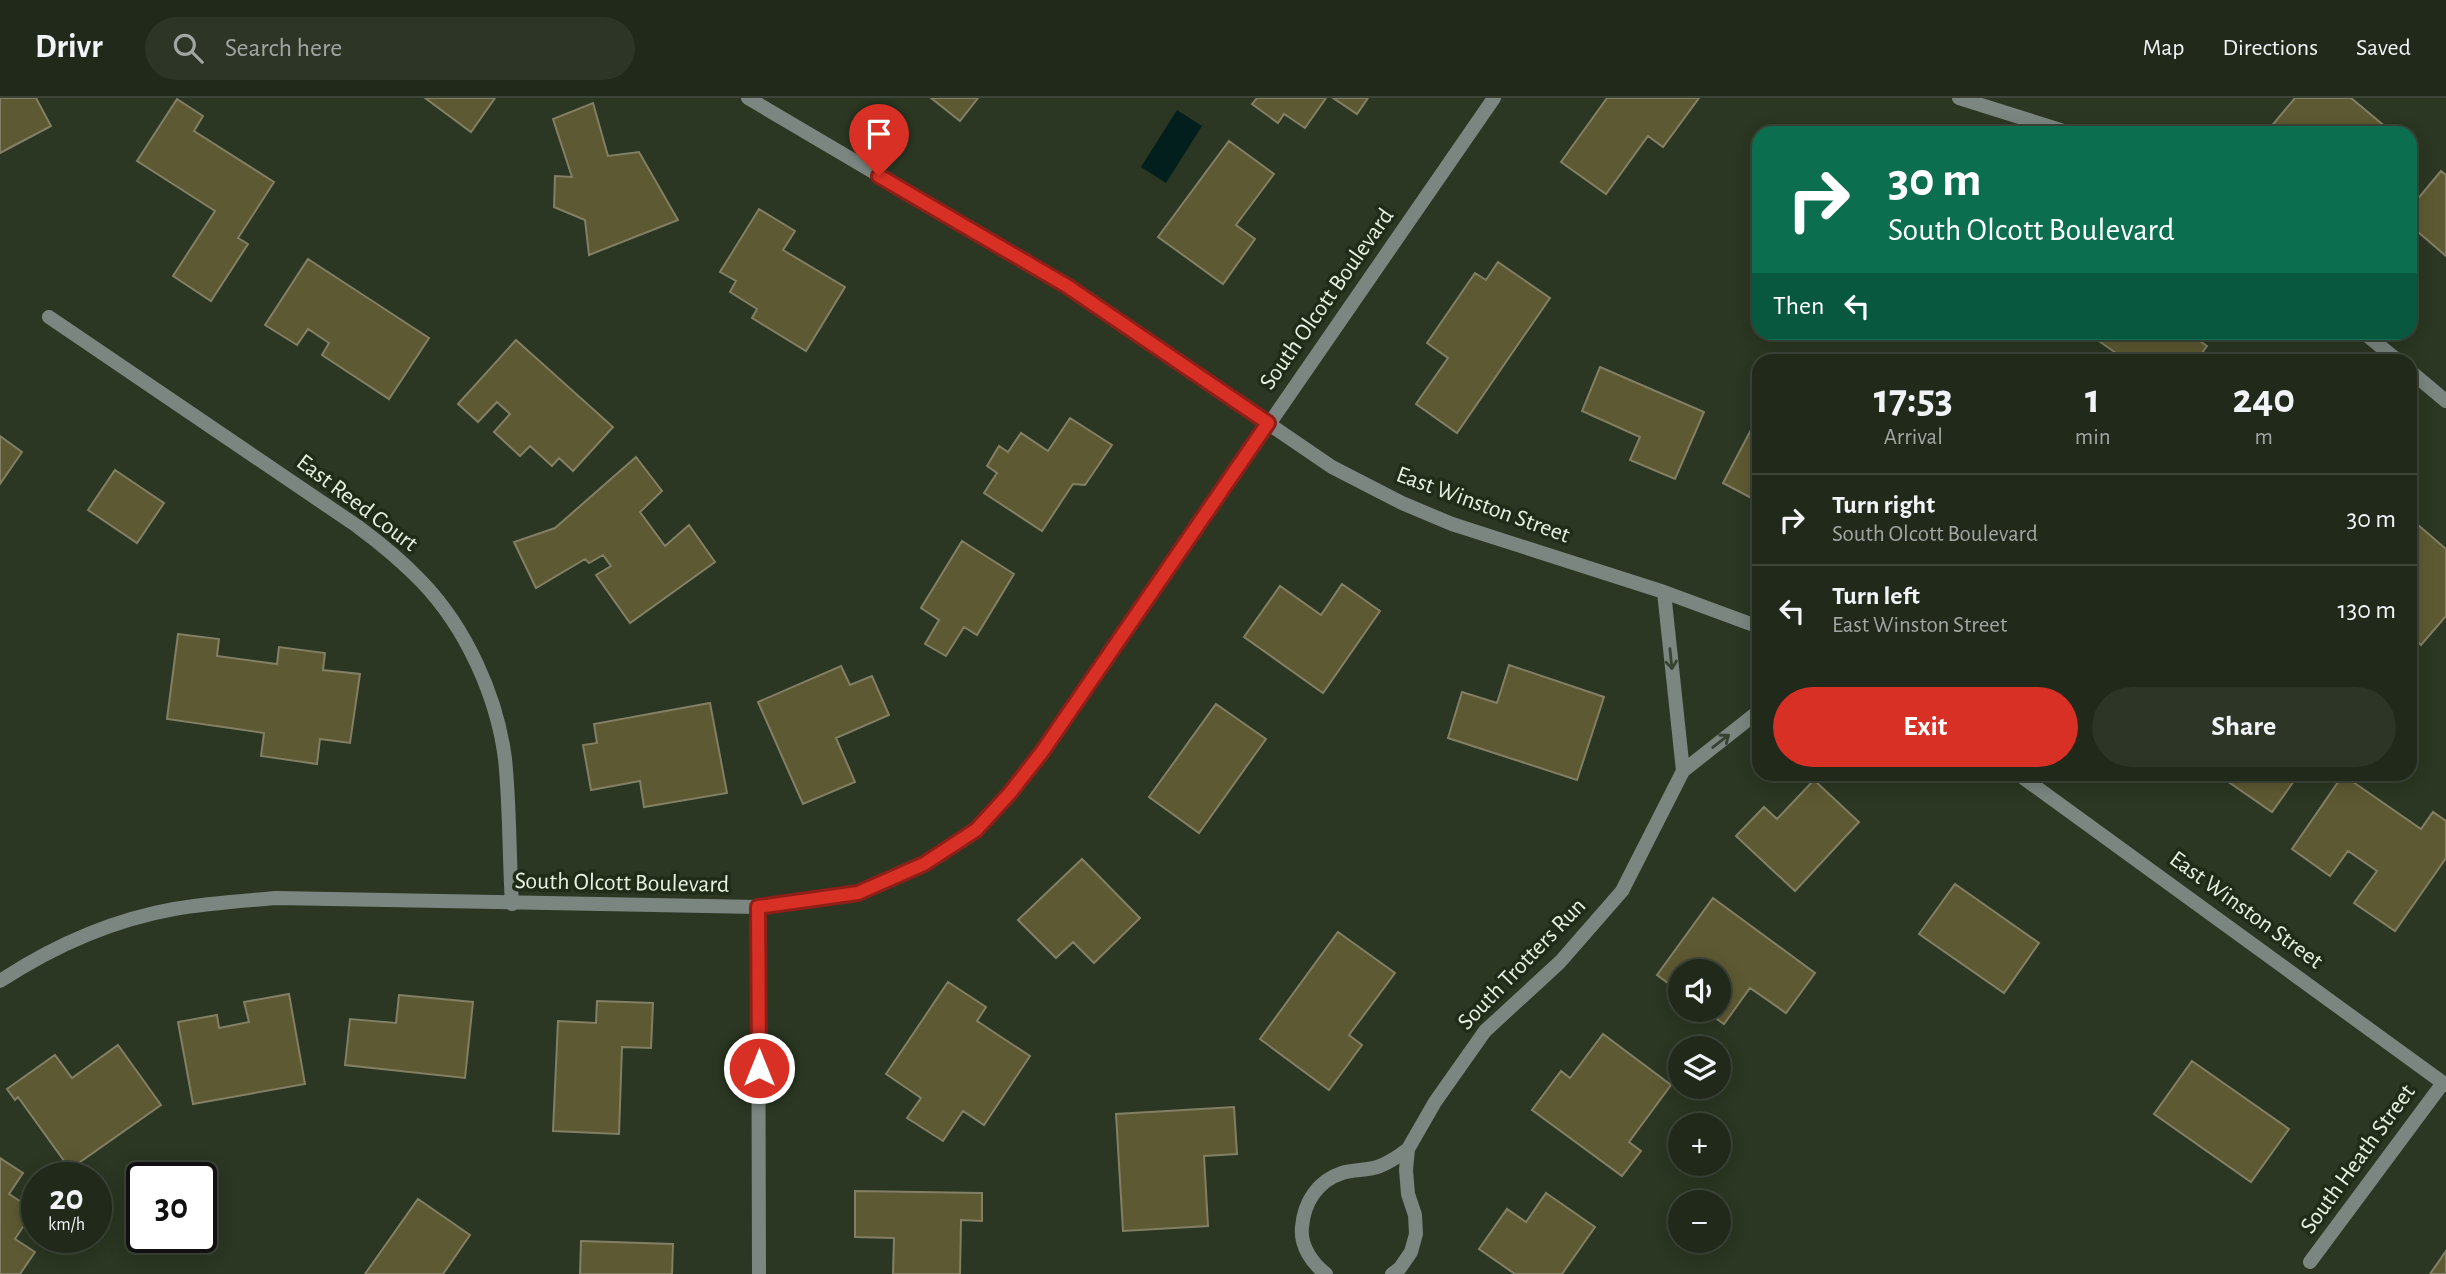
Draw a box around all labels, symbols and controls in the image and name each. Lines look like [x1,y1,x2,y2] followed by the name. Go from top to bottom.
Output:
[145,17,635,80] search box
[169,29,207,67] icon: search
[35,31,103,64] text: Drivr
[225,35,342,61] text: Search here
[2142,36,2184,60] text: Map
[2222,36,2318,60] text: Directions
[2356,36,2411,60] text: Saved
[849,104,909,176] pin
[860,115,898,153] icon: arrive
[1773,154,1864,245] icon: right
[1888,156,1982,205] text: 30 m
[1256,204,1398,394] street label: South Olcott Boulevard
[1888,214,2175,246] text: South Olcott Boulevard
[1838,287,1876,325] icon: left
[1773,293,1824,319] text: Then
[1874,378,1953,420] text: 17:53
[2085,378,2100,420] text: 1
[2232,378,2295,420] text: 240
[1884,426,1943,449] text: Arrival
[2075,426,2111,449] text: min
[2255,426,2273,449] text: m
[292,450,422,556] street label: East Reed Court
[1393,462,1573,548] street label: East Winston Street
[1832,492,1935,518] text: Turn right
[1773,501,1811,539] icon: right
[2346,506,2396,532] text: 30 m
[1832,523,2038,546] text: South Olcott Boulevard
[1832,583,1920,609] text: Turn left
[1773,592,1811,630] icon: left
[2338,597,2396,623] text: 130 m
[1832,614,2007,637] text: East Winston Street
[1665,648,1678,670] one-way arrow
[1773,687,2078,767] button: Exit
[2092,687,2396,767] button: Share
[1711,734,1730,749] one-way arrow
[2165,847,2327,974] street label: East Winston Street
[514,869,730,897] street label: South Olcott Boulevard
[1453,894,1591,1034] street label: South Trotters Run
[1668,959,1731,1253] map controls
[1668,959,1731,1022] button: sound
[722,1031,796,1105] position arrow
[1668,1036,1731,1099] button: layers
[2296,1080,2420,1238] street label: South Heath Street
[1668,1113,1731,1176] button: +
[126,1162,217,1253] speed limit sign: 30
[49,1181,84,1216] text: 20
[1668,1190,1731,1253] button: −
[48,1216,85,1234] text: km/h

